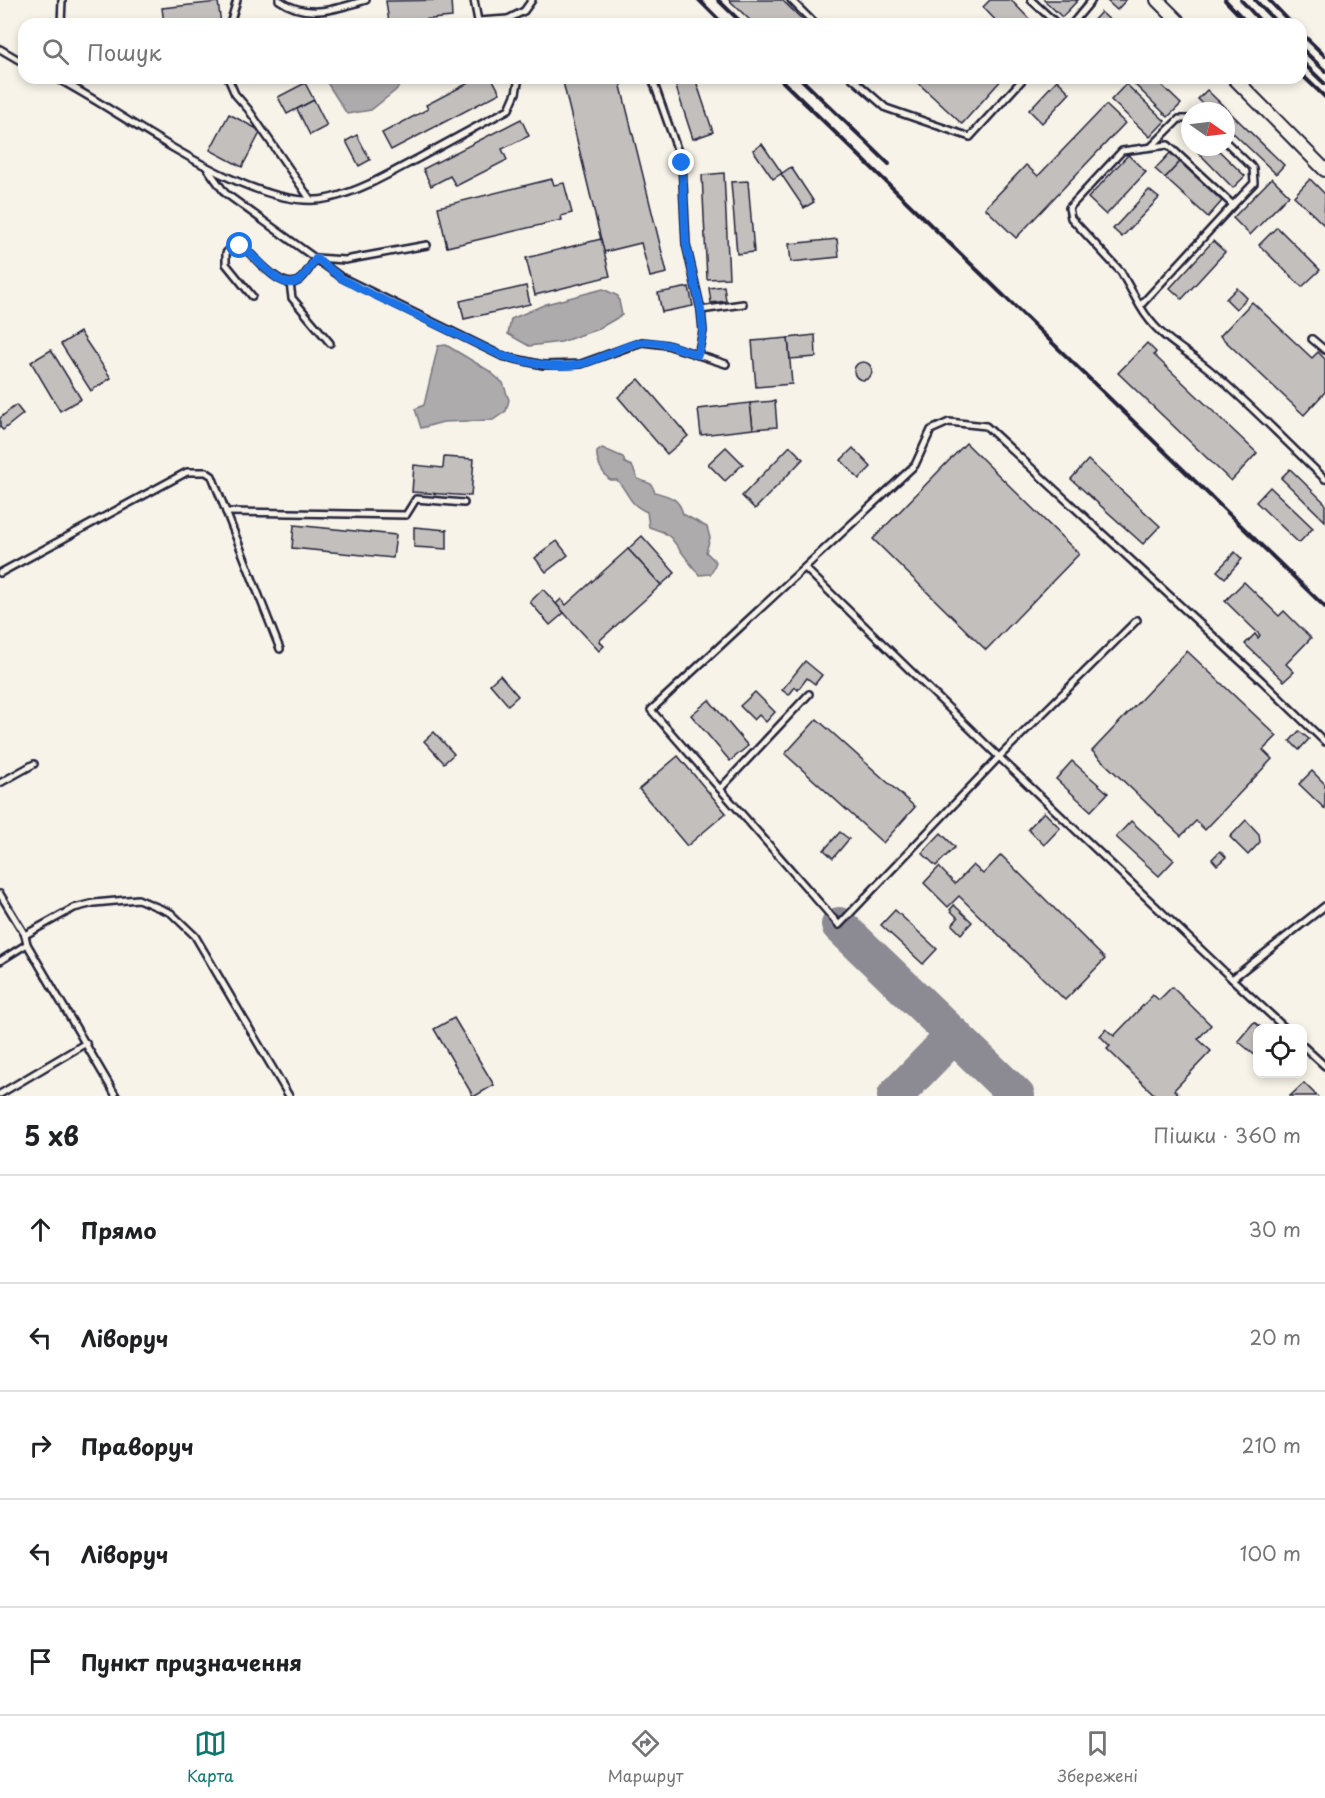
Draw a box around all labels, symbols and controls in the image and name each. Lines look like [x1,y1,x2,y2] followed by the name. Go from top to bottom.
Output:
[18,18,1307,84] search box
[39,35,72,68] icon: search
[87,35,162,68] text: Пошук
[1181,102,1235,156] north arrow
[668,149,694,175] route end
[226,232,252,258] route start
[1253,1024,1307,1078] map controls
[1253,1024,1307,1078] button: locate
[24,1116,79,1155] text: 5 хв
[1153,1120,1301,1150] text: Пішки · 360 m
[24,1213,57,1246] icon: ahead
[81,1213,156,1246] text: Прямо
[1248,1214,1301,1244] text: 30 m
[24,1321,57,1354] icon: left
[81,1321,168,1354] text: Ліворуч
[1249,1322,1301,1352] text: 20 m
[24,1429,57,1462] icon: right
[81,1429,194,1462] text: Праворуч
[1242,1430,1301,1460] text: 210 m
[24,1537,57,1570] icon: left
[81,1537,168,1570] text: Ліворуч
[1240,1538,1301,1568] text: 100 m
[24,1645,57,1678] icon: arrive
[81,1645,302,1678] text: Пункт призначення
[187,1727,234,1787] tab: Карта
[608,1727,684,1787] tab: Маршрут
[1058,1727,1138,1787] tab: Збережені

